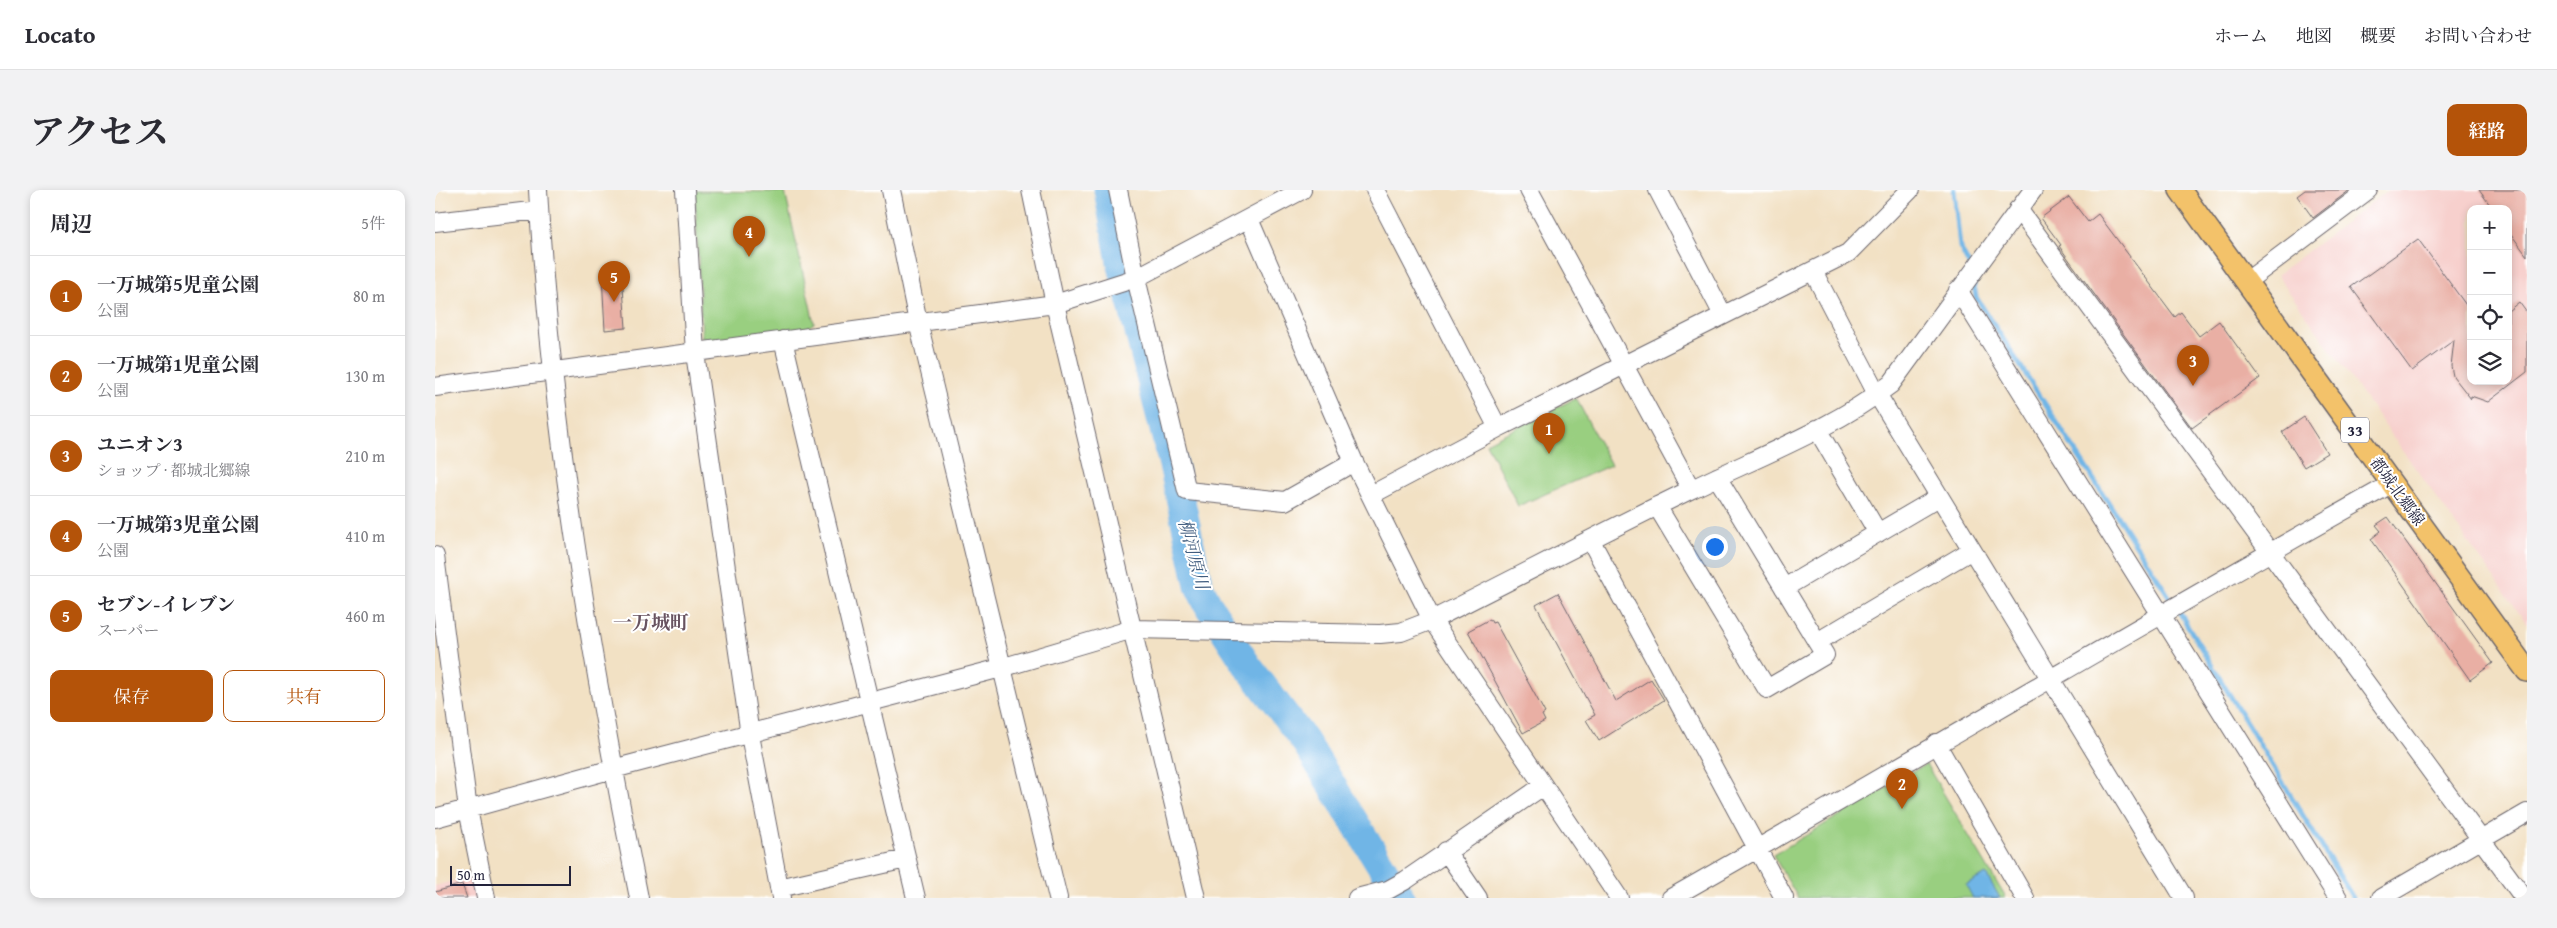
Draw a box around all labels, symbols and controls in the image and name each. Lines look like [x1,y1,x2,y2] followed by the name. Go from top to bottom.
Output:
[25,17,96,52] text: Locato
[2214,22,2268,49] text: ホーム
[2296,22,2332,49] text: 地図
[2360,22,2396,49] text: 概要
[2424,22,2532,49] text: お問い合わせ
[2447,104,2527,156] button: 経路
[30,106,169,157] text: アクセス
[2467,205,2512,385] map controls
[2467,205,2512,250] button: +
[50,208,92,239] text: 周辺
[361,211,385,235] text: 5件
[733,216,765,257] pin: 4
[2467,250,2512,295] button: −
[598,261,630,302] pin: 5
[97,270,259,298] text: 一万城第5児童公園
[62,284,70,308] text: 1
[353,284,385,308] text: 80 m
[2467,295,2512,340] button: locate
[97,298,129,322] text: 公園
[2467,340,2512,385] button: layers
[2177,345,2209,386] pin: 3
[97,350,259,378] text: 一万城第1児童公園
[62,364,70,388] text: 2
[345,364,385,388] text: 130 m
[97,378,129,402] text: 公園
[1533,413,1565,454] pin: 1
[2341,418,2369,442] road number: 33
[97,430,183,458] text: ユニオン3
[62,444,70,468] text: 3
[345,444,385,468] text: 210 m
[2365,452,2431,530] street label: 都城北郷線
[97,458,250,482] text: ショップ · 都城北郷線
[97,510,259,538] text: 一万城第3児童公園
[1172,516,1217,594] water label: 柳河原川
[62,524,70,548] text: 4
[345,524,385,548] text: 410 m
[1702,534,1728,560] your location
[97,538,129,562] text: 公園
[97,590,235,618] text: セブン-イレブン
[62,604,70,628] text: 5
[345,604,385,628] text: 460 m
[613,608,689,636] district label: 一万城町
[97,618,159,642] text: スーパー
[50,670,213,722] button: 保存
[223,670,385,722] button: 共有
[1886,768,1918,809] pin: 2
[450,863,571,886] scale bar
[457,865,485,885] text: 50 m

